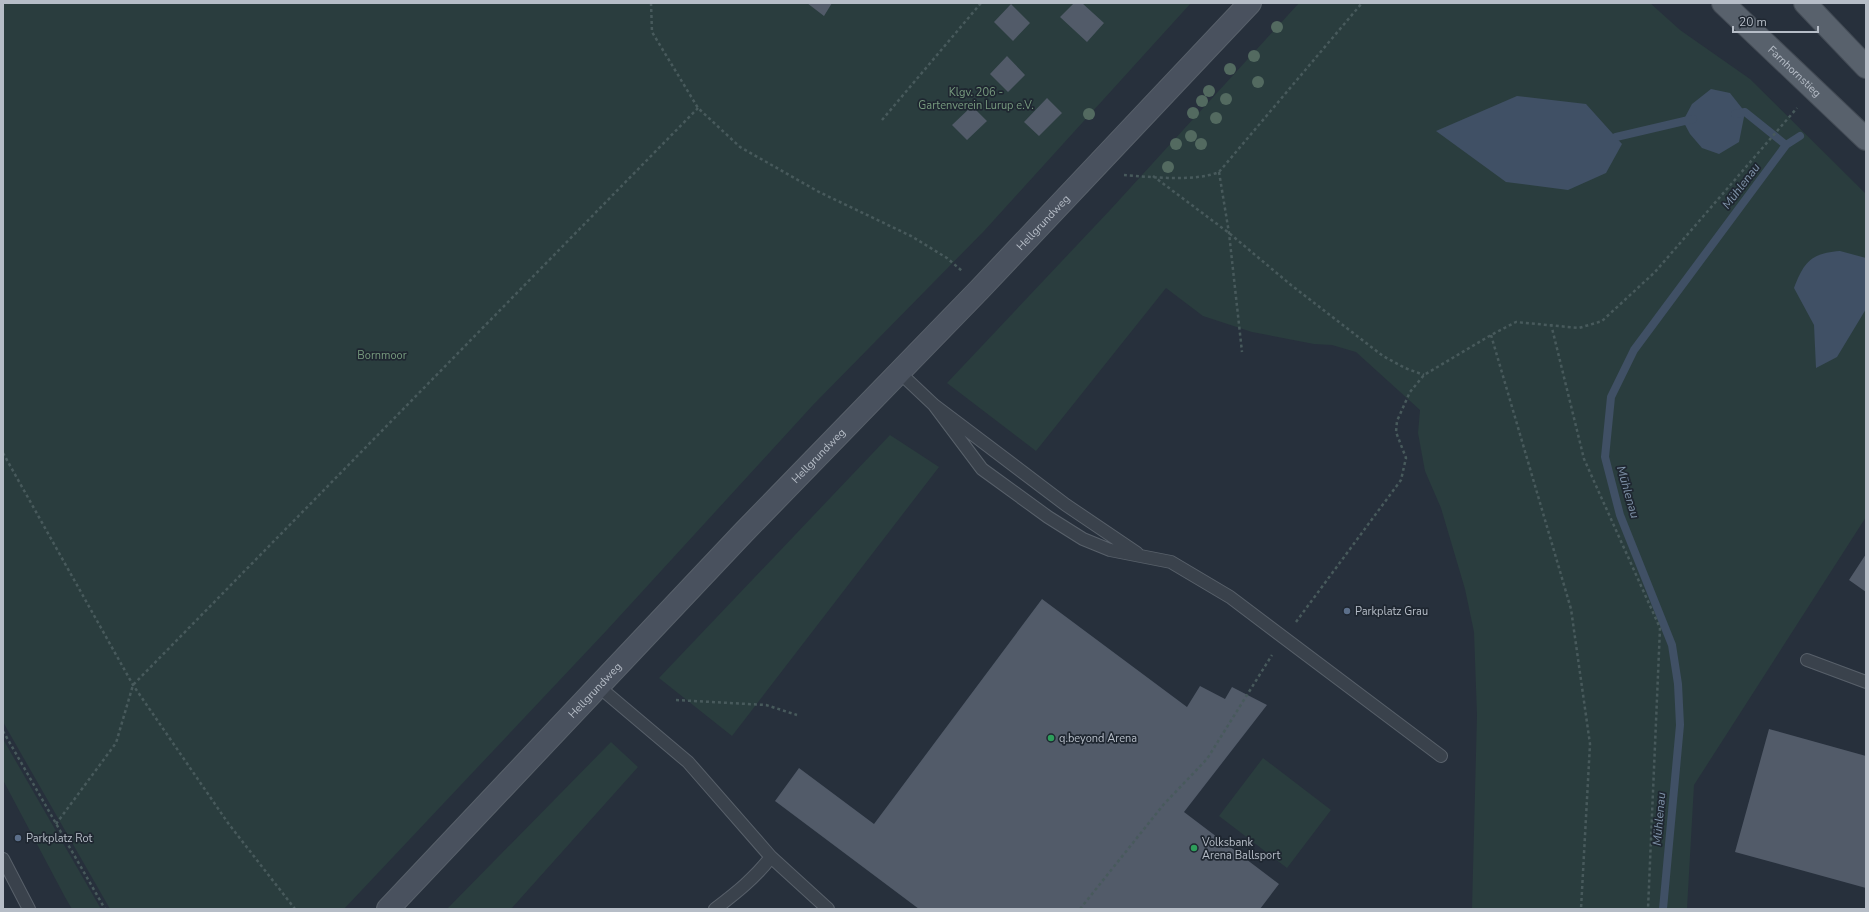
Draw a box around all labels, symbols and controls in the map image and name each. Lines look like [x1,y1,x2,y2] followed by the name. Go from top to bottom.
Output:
[1733,8,1818,34] scale bar
[1739,14,1767,30] text: 20 m
[1765,42,1825,100] street label: Farnhornstieg
[918,85,1034,113] park label: Klgv. 206 - Gartenverein Lurup e.V.
[1718,160,1764,212] water label: Mühlenau
[1013,191,1073,253] street label: Hellgrundweg
[357,348,407,363] park label: Bornmoor
[788,425,848,486] street label: Hellgrundweg
[1613,464,1643,520] water label: Mühlenau
[1355,604,1428,619] place label: Parkplatz Grau
[1342,606,1352,616] marker: Parkplatz Grau
[565,659,625,721] street label: Hellgrundweg
[1059,731,1137,746] place label: q.beyond Arena
[1046,733,1056,743] marker: q.beyond Arena
[1649,791,1669,846] water label: Mühlenau
[26,831,93,846] place label: Parkplatz Rot
[13,833,23,843] marker: Parkplatz Rot
[1201,835,1280,863] place label: Volksbank Arena Ballsport
[1189,843,1199,853] marker: Volksbank Arena Ballsport

